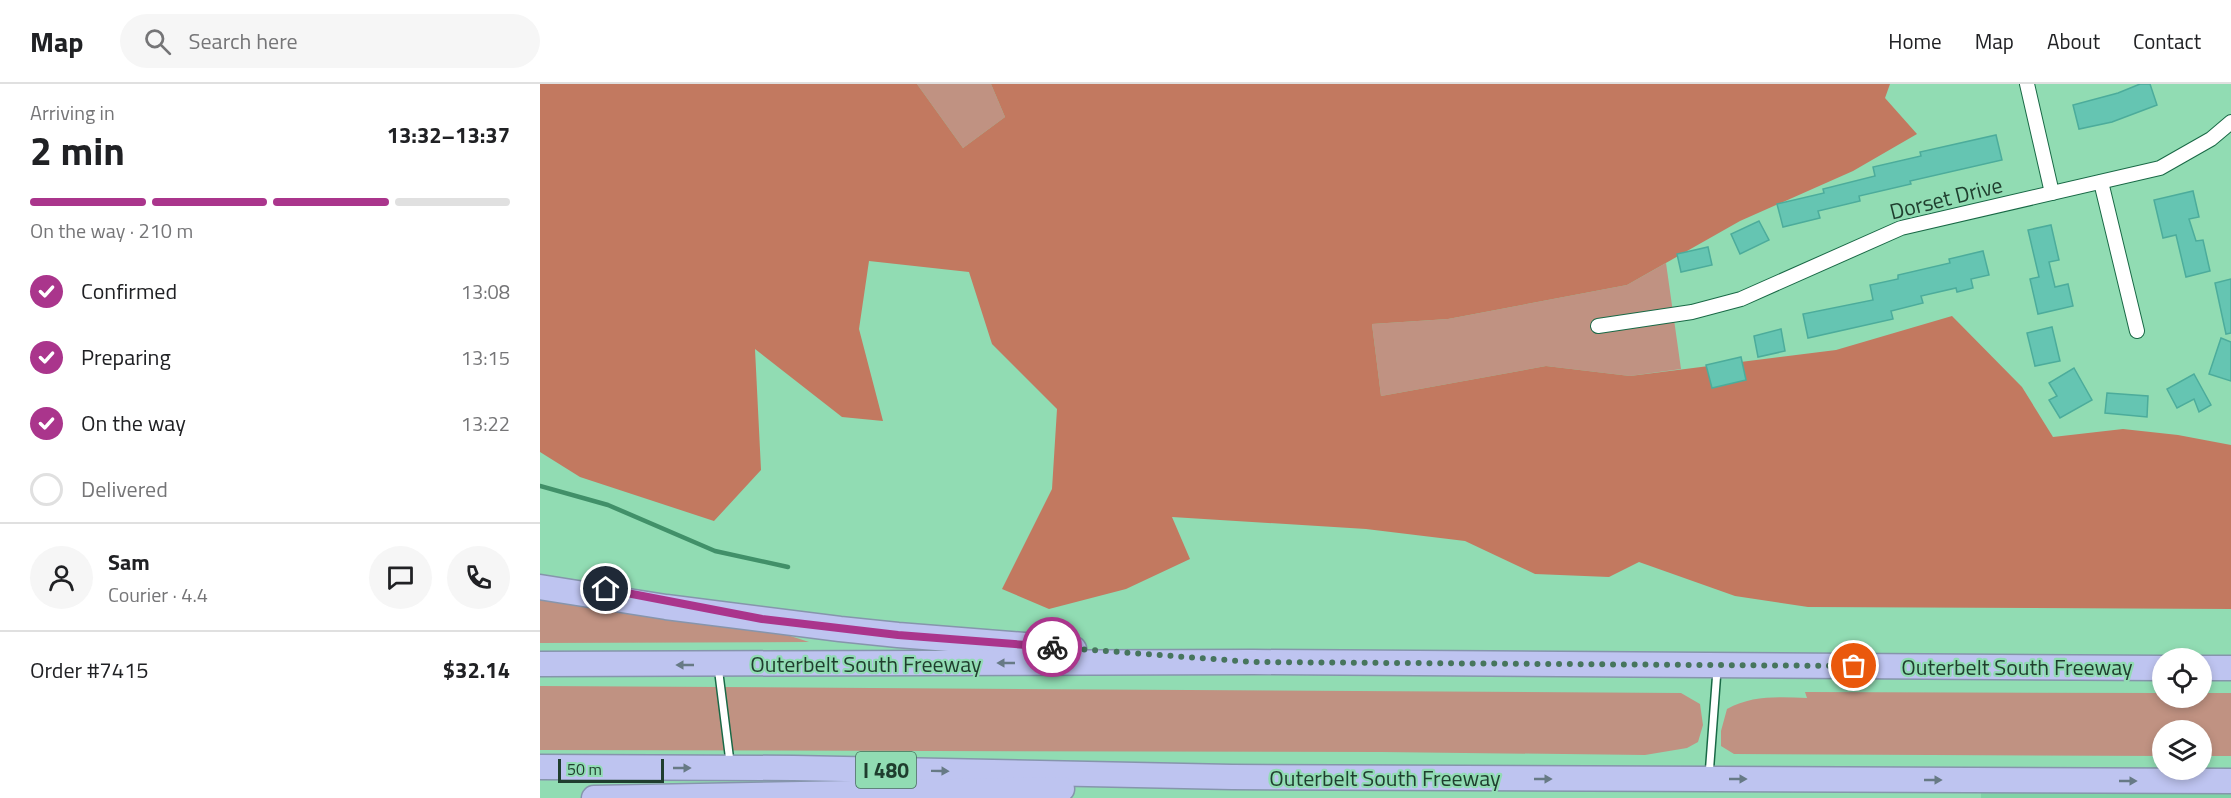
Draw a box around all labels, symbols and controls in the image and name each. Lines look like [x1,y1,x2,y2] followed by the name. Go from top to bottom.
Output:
[120,14,540,68] search box
[30,20,84,63] text: Map
[189,24,298,58] text: Search here
[141,25,174,58] icon: search
[1888,25,1942,57] text: Home
[1975,25,2014,57] text: Map
[2047,25,2100,57] text: About
[2133,25,2201,57] text: Contact
[30,97,115,128] text: Arriving in
[387,118,510,152] text: 13:32–13:37
[30,121,125,180] text: 2 min
[1886,168,2006,228] street label: Dorset Drive
[30,215,193,246] text: On the way · 210 m
[81,274,177,308] text: Confirmed
[30,275,63,308] icon: check
[461,276,510,307] text: 13:08
[81,340,171,374] text: Preparing
[30,341,63,374] icon: check
[461,342,510,373] text: 13:15
[81,406,186,440] text: On the way
[30,407,63,440] icon: check
[461,408,510,439] text: 13:22
[81,472,168,506] text: Delivered
[108,545,150,579] text: Sam
[30,546,93,609] button: person
[369,546,432,609] button: chat
[447,546,510,609] button: phone
[580,563,631,614] pin
[589,572,622,605] icon: home
[108,579,208,610] text: Courier · 4.4
[1022,617,1082,677] courier
[1036,631,1069,664] icon: bike
[1828,640,1879,691] pin
[750,647,982,681] street label: Outerbelt South Freeway
[2152,648,2212,780] map controls
[2152,648,2212,708] button: locate
[1837,649,1870,682] icon: bag
[1901,650,2133,684] street label: Outerbelt South Freeway
[30,653,149,687] text: Order #7415
[443,653,510,687] text: $32.14
[996,659,1015,668] one-way arrow
[675,660,694,670] one-way arrow
[2152,720,2212,780] button: layers
[856,752,916,788] road number: I 480
[558,756,664,784] scale bar
[567,757,602,781] text: 50 m
[1269,761,1501,795] street label: Outerbelt South Freeway
[673,763,692,773] one-way arrow
[931,766,950,776] one-way arrow
[1533,774,1552,783] one-way arrow
[1728,774,1747,784] one-way arrow
[1923,775,1942,785] one-way arrow
[2118,776,2137,786] one-way arrow

